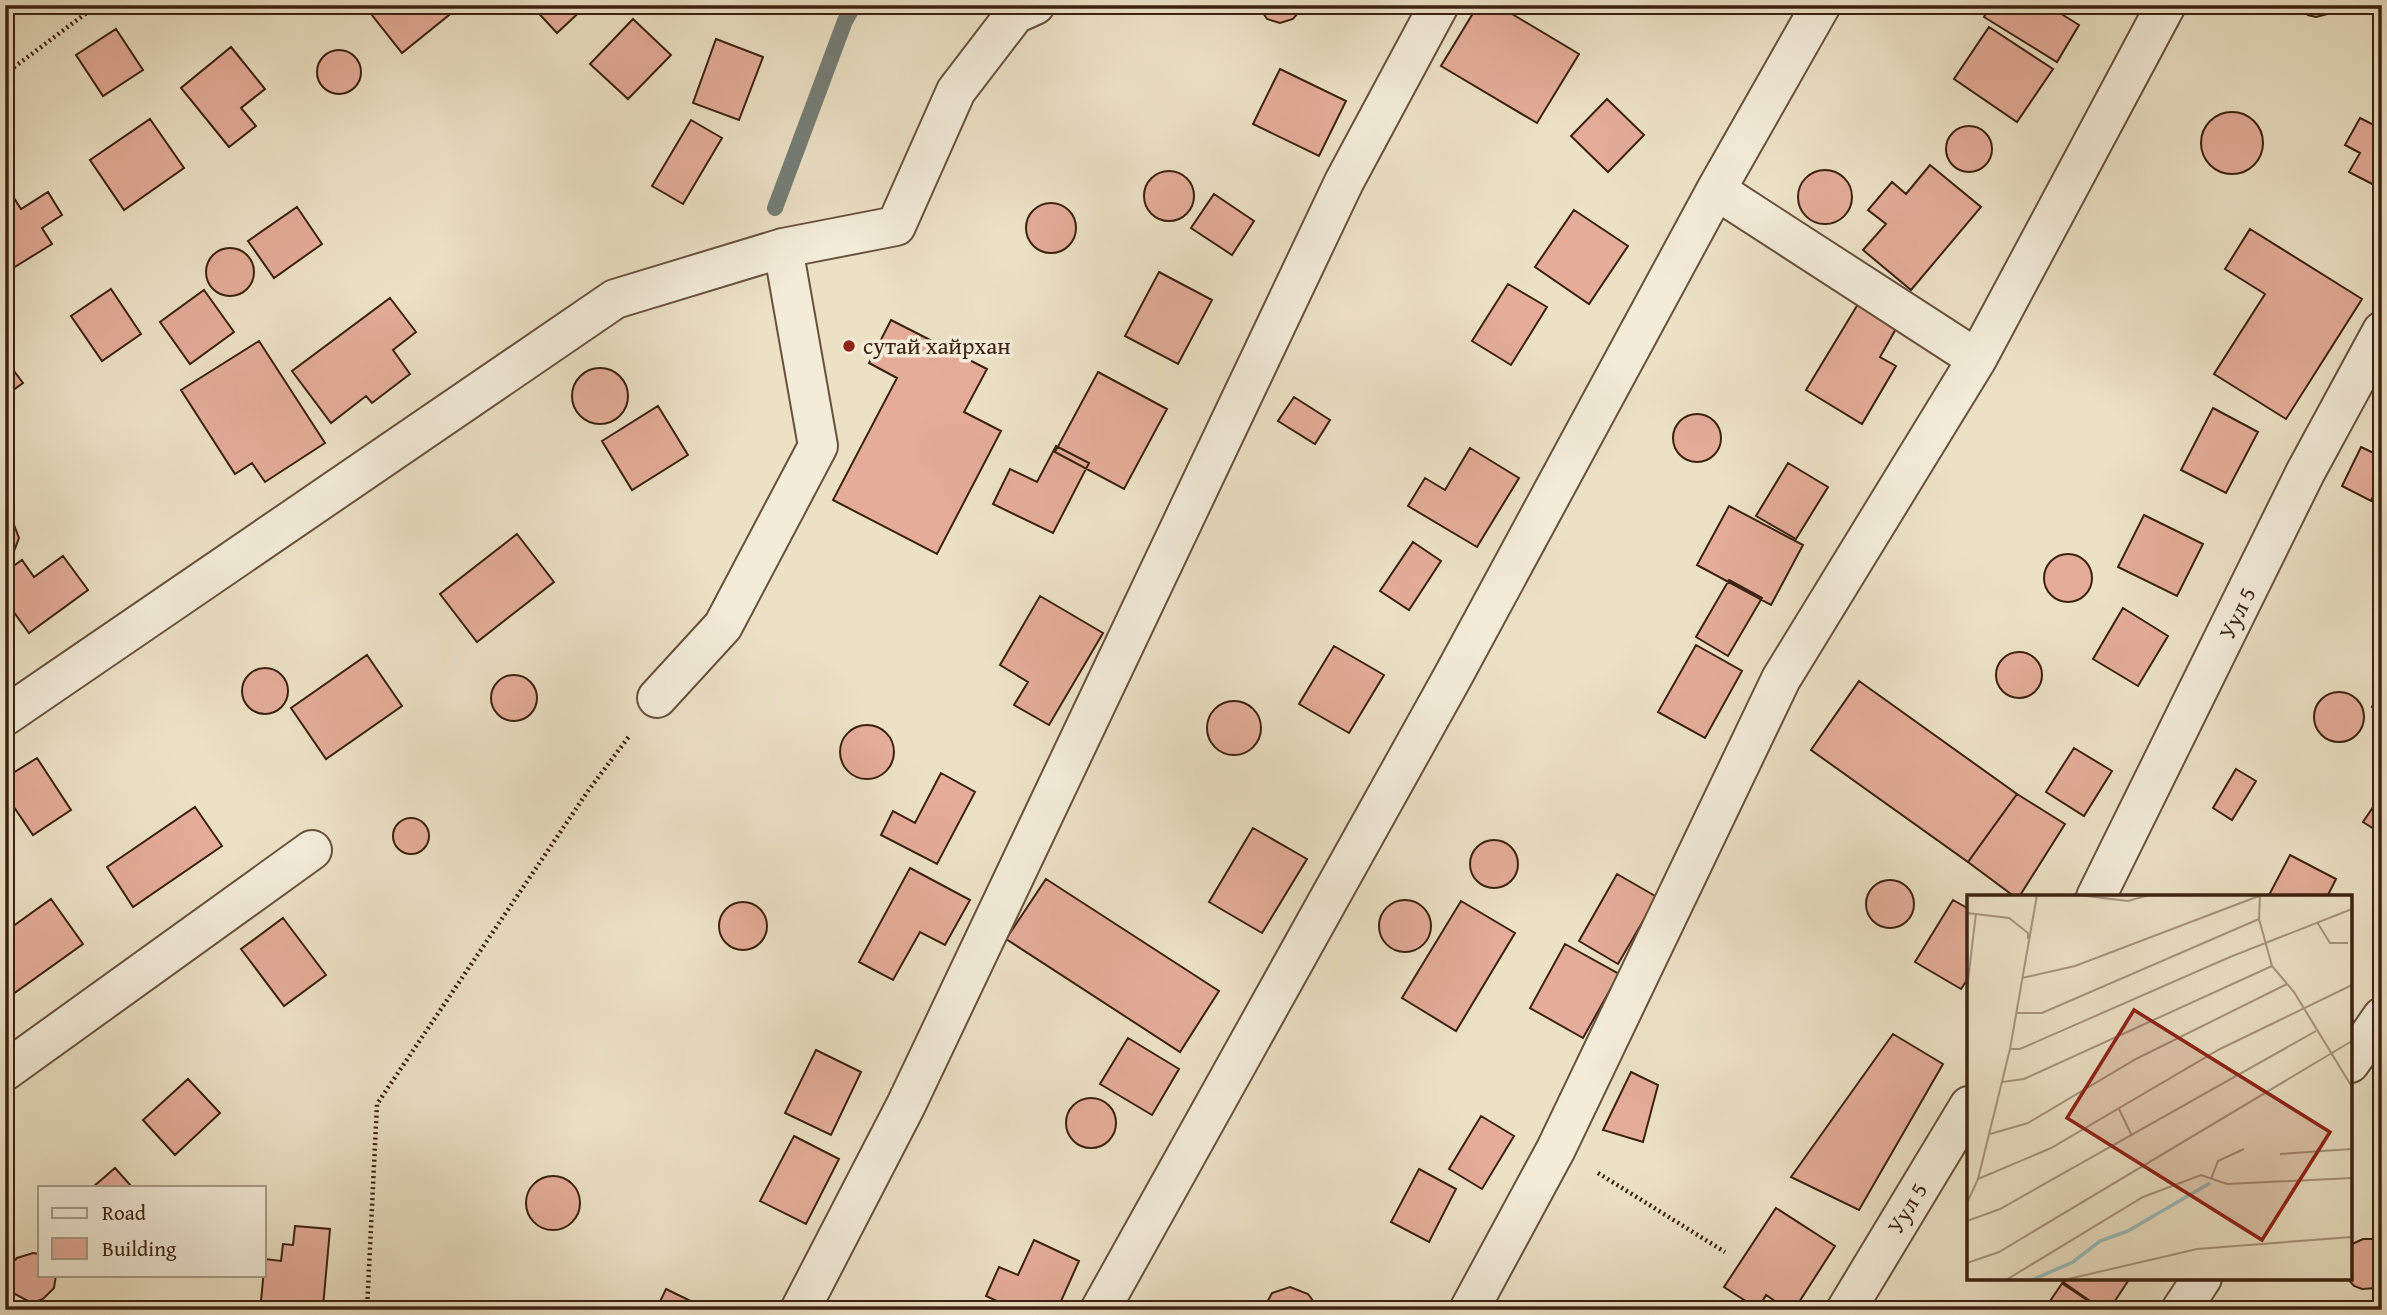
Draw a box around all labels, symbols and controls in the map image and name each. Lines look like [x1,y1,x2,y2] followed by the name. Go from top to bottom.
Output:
[863,329,1010,362] place label: сутай хайрхан
[841,338,857,354] marker: сутай хайрхан
[2210,581,2263,645] street label: Уул 5
[1967,895,2352,1280] inset map
[1878,1176,1935,1240] street label: Уул 5
[38,1186,266,1276] legend
[102,1197,147,1228] text: Road
[102,1233,177,1264] text: Building

